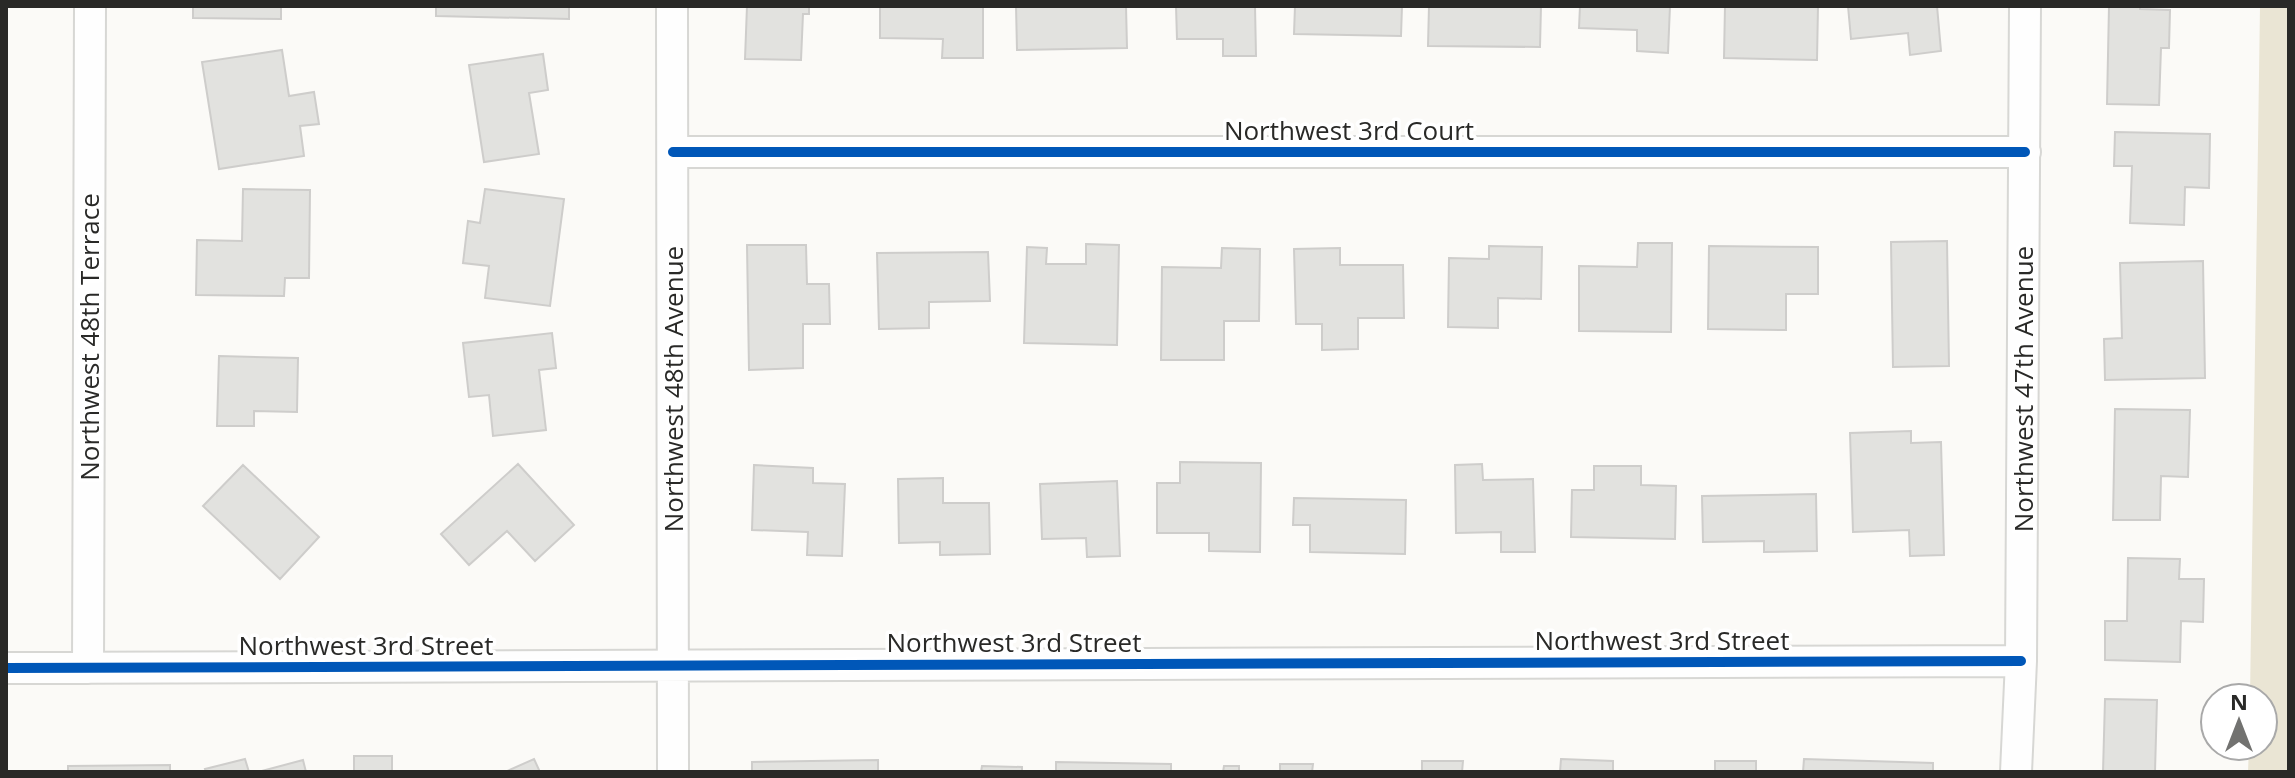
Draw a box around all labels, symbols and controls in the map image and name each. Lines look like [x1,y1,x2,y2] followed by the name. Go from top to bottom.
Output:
[1224,112,1474,148] street label: Northwest 3rd Court
[71,193,107,481] street label: Northwest 48th Terrace
[655,246,691,532] street label: Northwest 48th Avenue
[2005,246,2041,532] street label: Northwest 47th Avenue
[1535,622,1790,658] street label: Northwest 3rd Street
[887,624,1142,660] street label: Northwest 3rd Street
[239,627,494,663] street label: Northwest 3rd Street
[2199,682,2279,762] north arrow
[2230,686,2248,716] text: N

